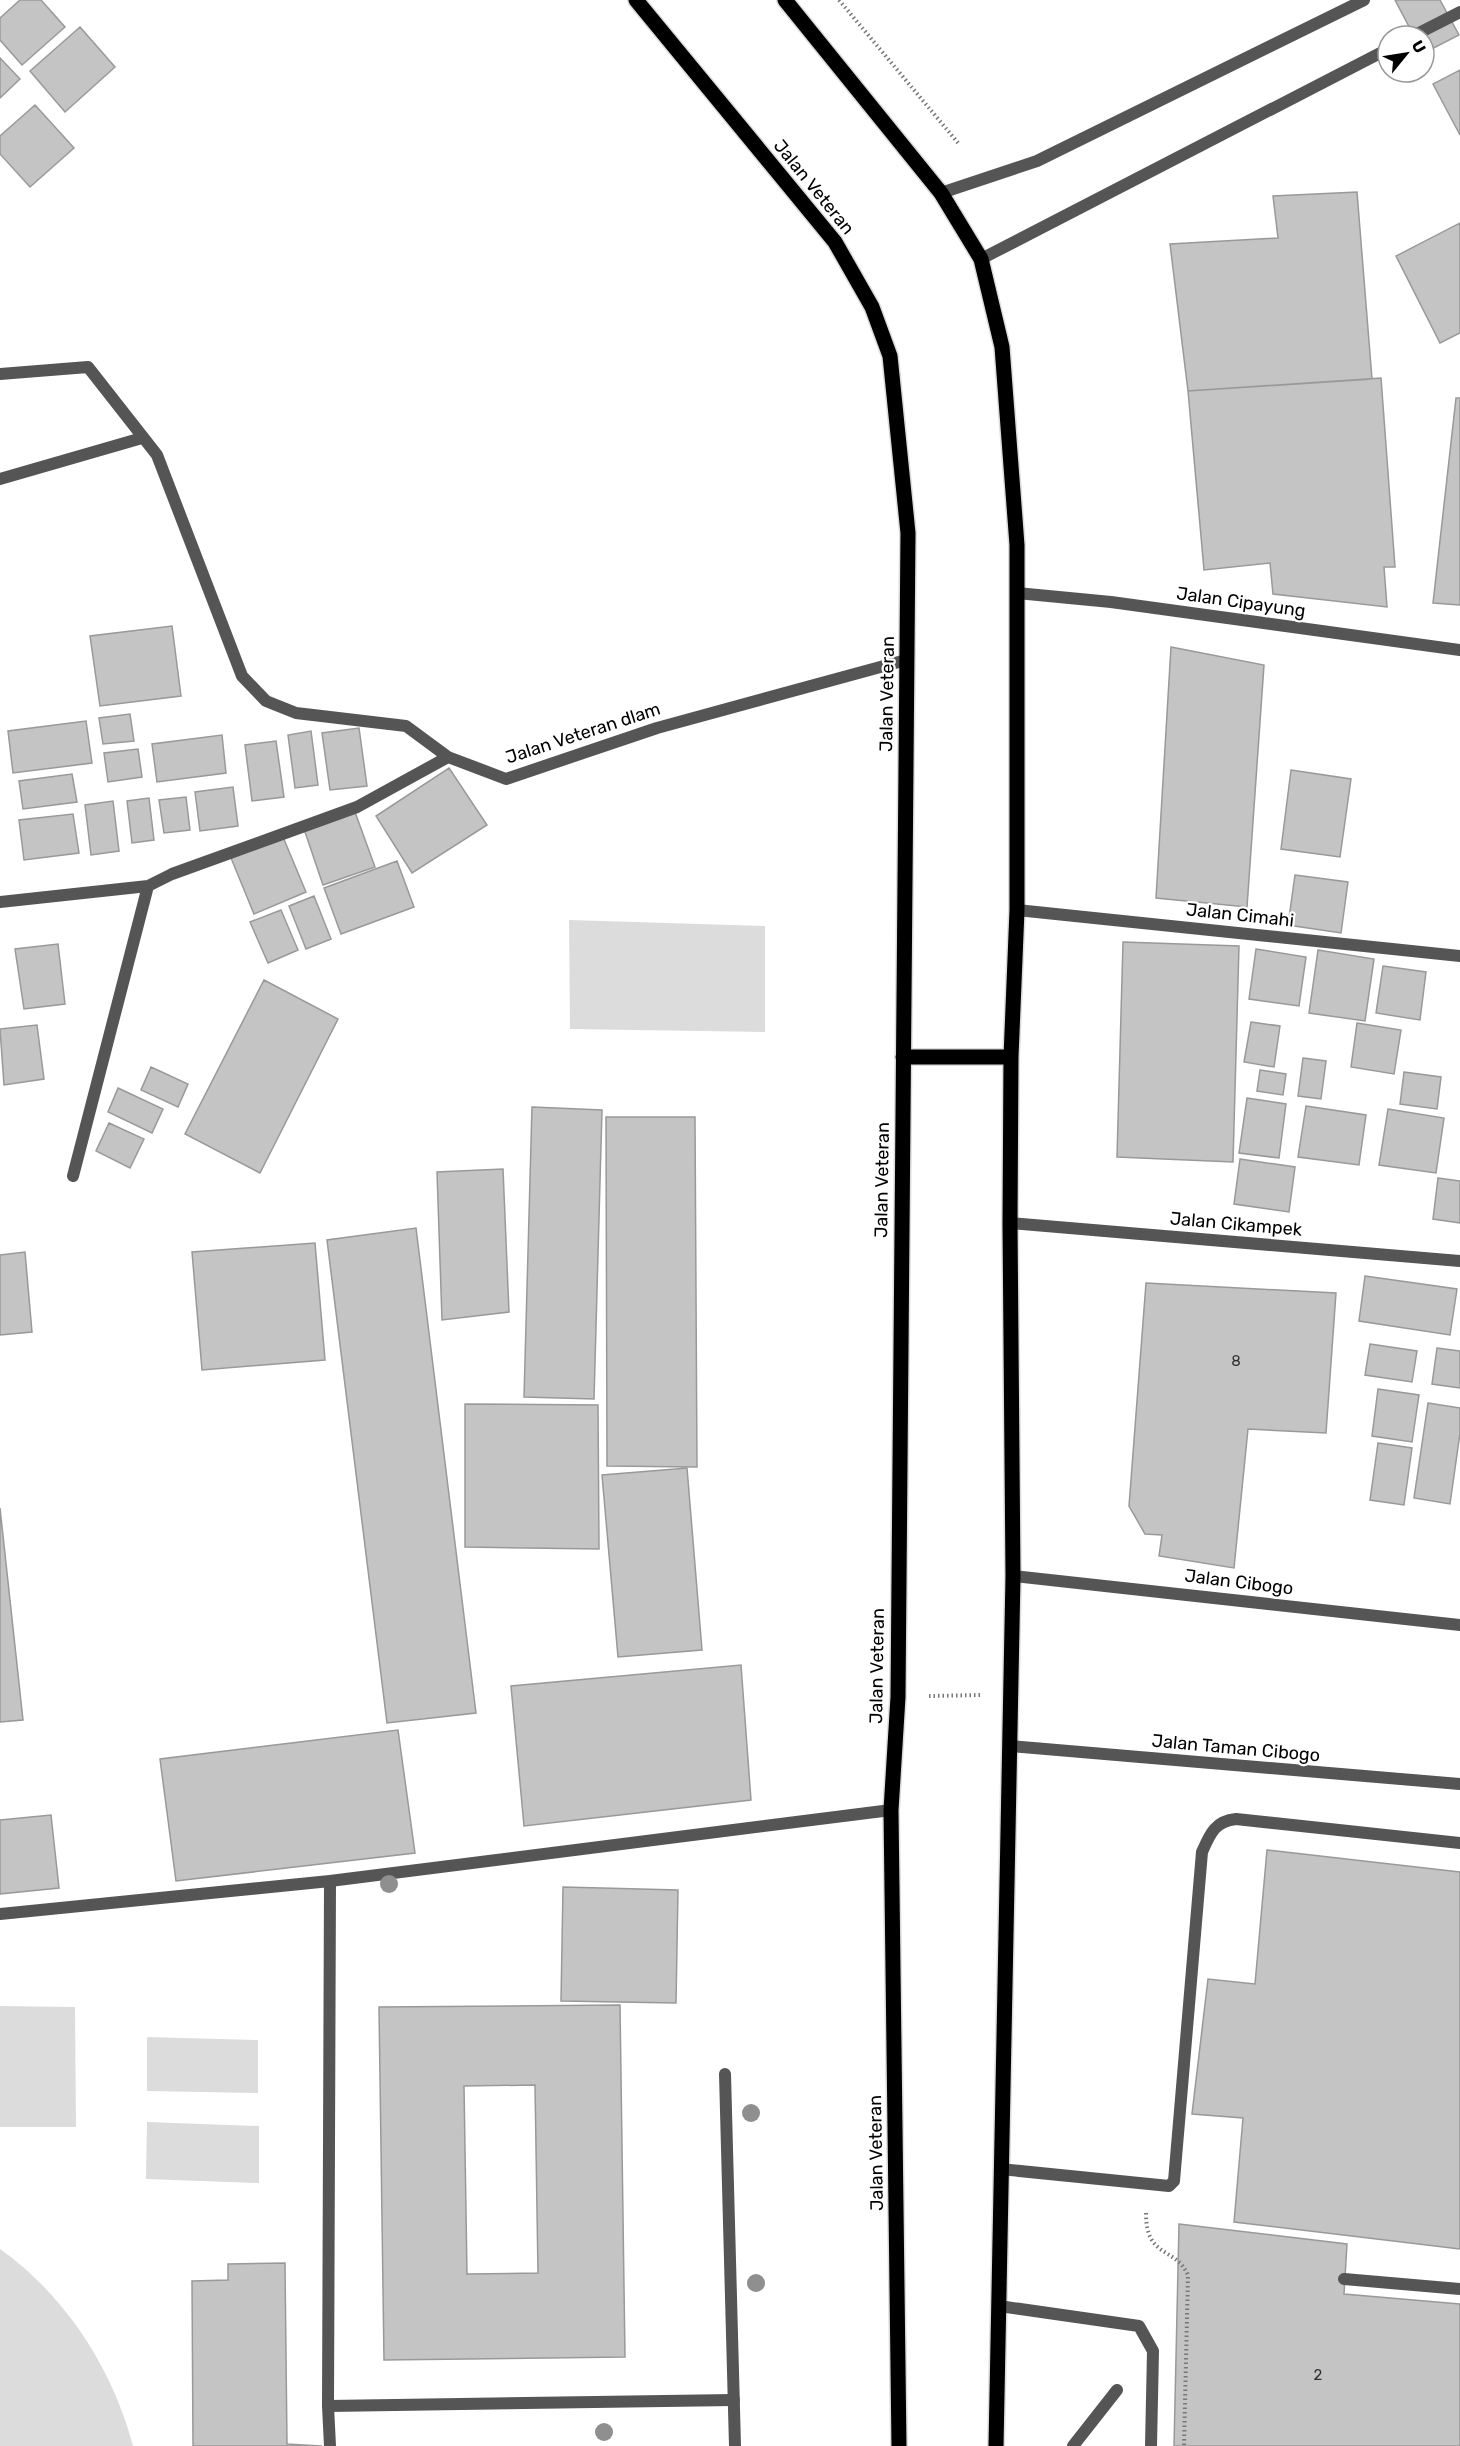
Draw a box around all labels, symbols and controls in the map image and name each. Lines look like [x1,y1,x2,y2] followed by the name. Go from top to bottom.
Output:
[1376,24,1436,84] north arrow
[1407,37,1430,57] text: U
[769,135,859,239] street label: Jalan Veteran
[1175,582,1307,622] street label: Jalan Cipayung
[875,636,899,752] street label: Jalan Veteran
[503,698,663,768] street label: Jalan Veteran dlam
[1185,898,1295,932] street label: Jalan Cimahi
[870,1122,894,1238] street label: Jalan Veteran
[1169,1207,1304,1241] street label: Jalan Cikampek
[1231,1352,1241,1370] house number: 8
[1183,1564,1295,1600] street label: Jalan Cibogo
[865,1608,889,1724] street label: Jalan Veteran
[1151,1730,1321,1766] street label: Jalan Taman Cibogo
[864,2095,888,2211] street label: Jalan Veteran
[1314,2366,1323,2384] house number: 2

